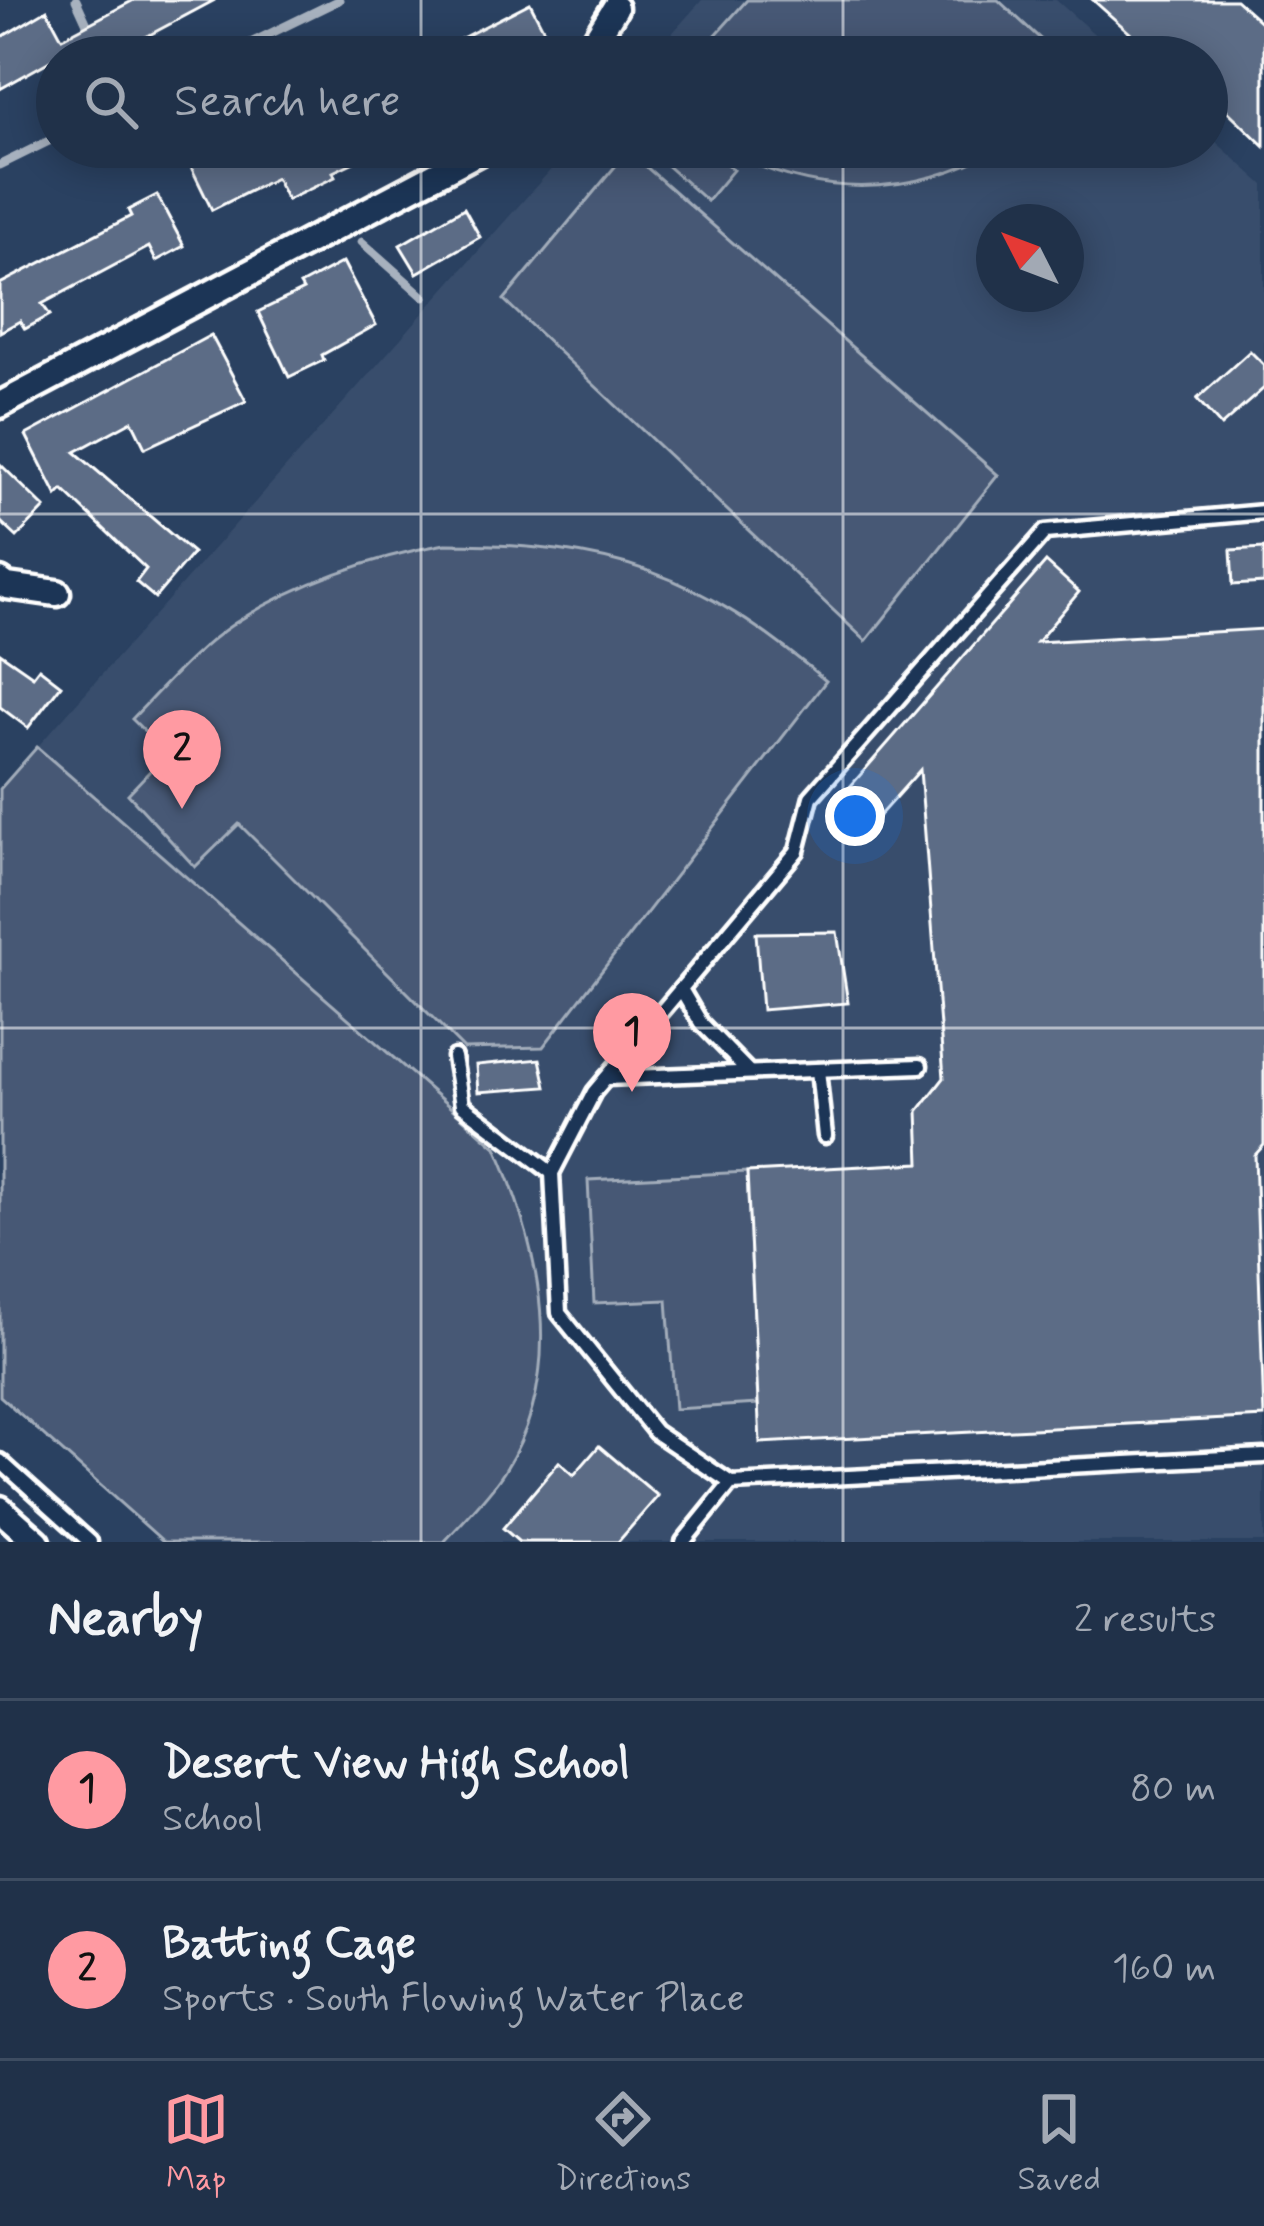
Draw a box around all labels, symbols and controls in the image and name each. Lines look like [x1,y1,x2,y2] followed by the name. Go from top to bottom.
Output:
[36,36,1228,168] search box
[78,69,144,135] icon: search
[174,73,401,132] text: Search here
[976,204,1084,312] north arrow
[143,710,221,809] pin: 2
[825,786,885,846] your location
[593,993,671,1092] pin: 1
[48,1587,203,1653] text: Nearby
[1074,1595,1216,1646] text: 2 results
[162,1735,630,1794] text: Desert View High School
[78,1764,96,1815] text: 1
[1130,1764,1216,1815] text: 80 m
[162,1794,263,1845] text: School
[162,1915,416,1974] text: Batting Cage
[77,1944,97,1995] text: 2
[1112,1944,1216,1995] text: 160 m
[162,1974,745,2025] text: Sports · South Flowing Water Place
[163,2086,229,2202] tab: Map
[555,2086,691,2202] tab: Directions
[1017,2086,1101,2202] tab: Saved

